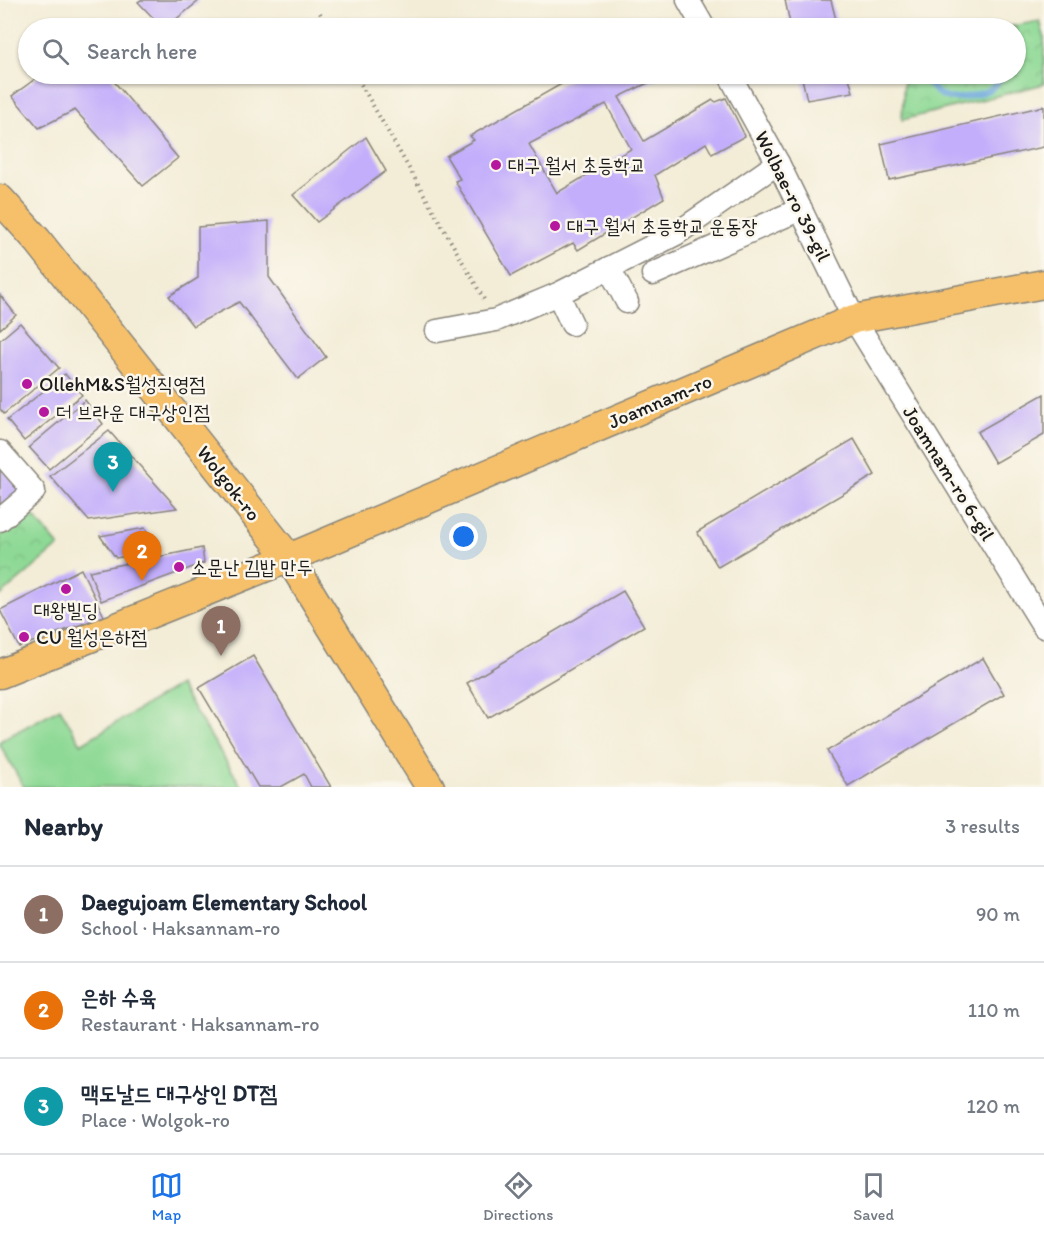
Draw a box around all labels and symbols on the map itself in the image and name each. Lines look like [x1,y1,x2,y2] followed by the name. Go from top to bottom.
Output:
[750,127,836,266] street label: Wolbae-ro 39-gil
[508,153,646,177] place label: 대구 월서 초등학교
[489,158,503,172] marker: 대구 월서 초등학교
[567,214,758,238] place label: 대구 월서 초등학교 운동장
[548,219,562,233] marker: 대구 월서 초등학교 운동장
[605,368,715,434] street label: Joamnam-ro
[39,372,205,396] place label: OllehM&S월성직영점
[20,377,34,391] marker: OllehM&S월성직영점
[56,400,210,424] place label: 더 브라운 대구상인점
[898,401,1000,545] street label: Joamnam-ro 6-gil
[37,405,51,419] marker: 더 브라운 대구상인점
[192,441,266,525] street label: Wolgok-ro
[94,442,132,492] pin: 3
[449,522,478,551] your location
[122,532,162,581] pin: 2
[191,555,313,579] place label: 소문난 김밥 만두
[172,560,186,574] marker: 소문난 김밥 만두
[59,582,73,596] marker: 대왕빌딩
[34,598,98,622] place label: 대왕빌딩
[202,606,240,656] pin: 1
[36,625,147,649] place label: CU 월성은하점
[17,630,31,644] marker: CU 월성은하점

